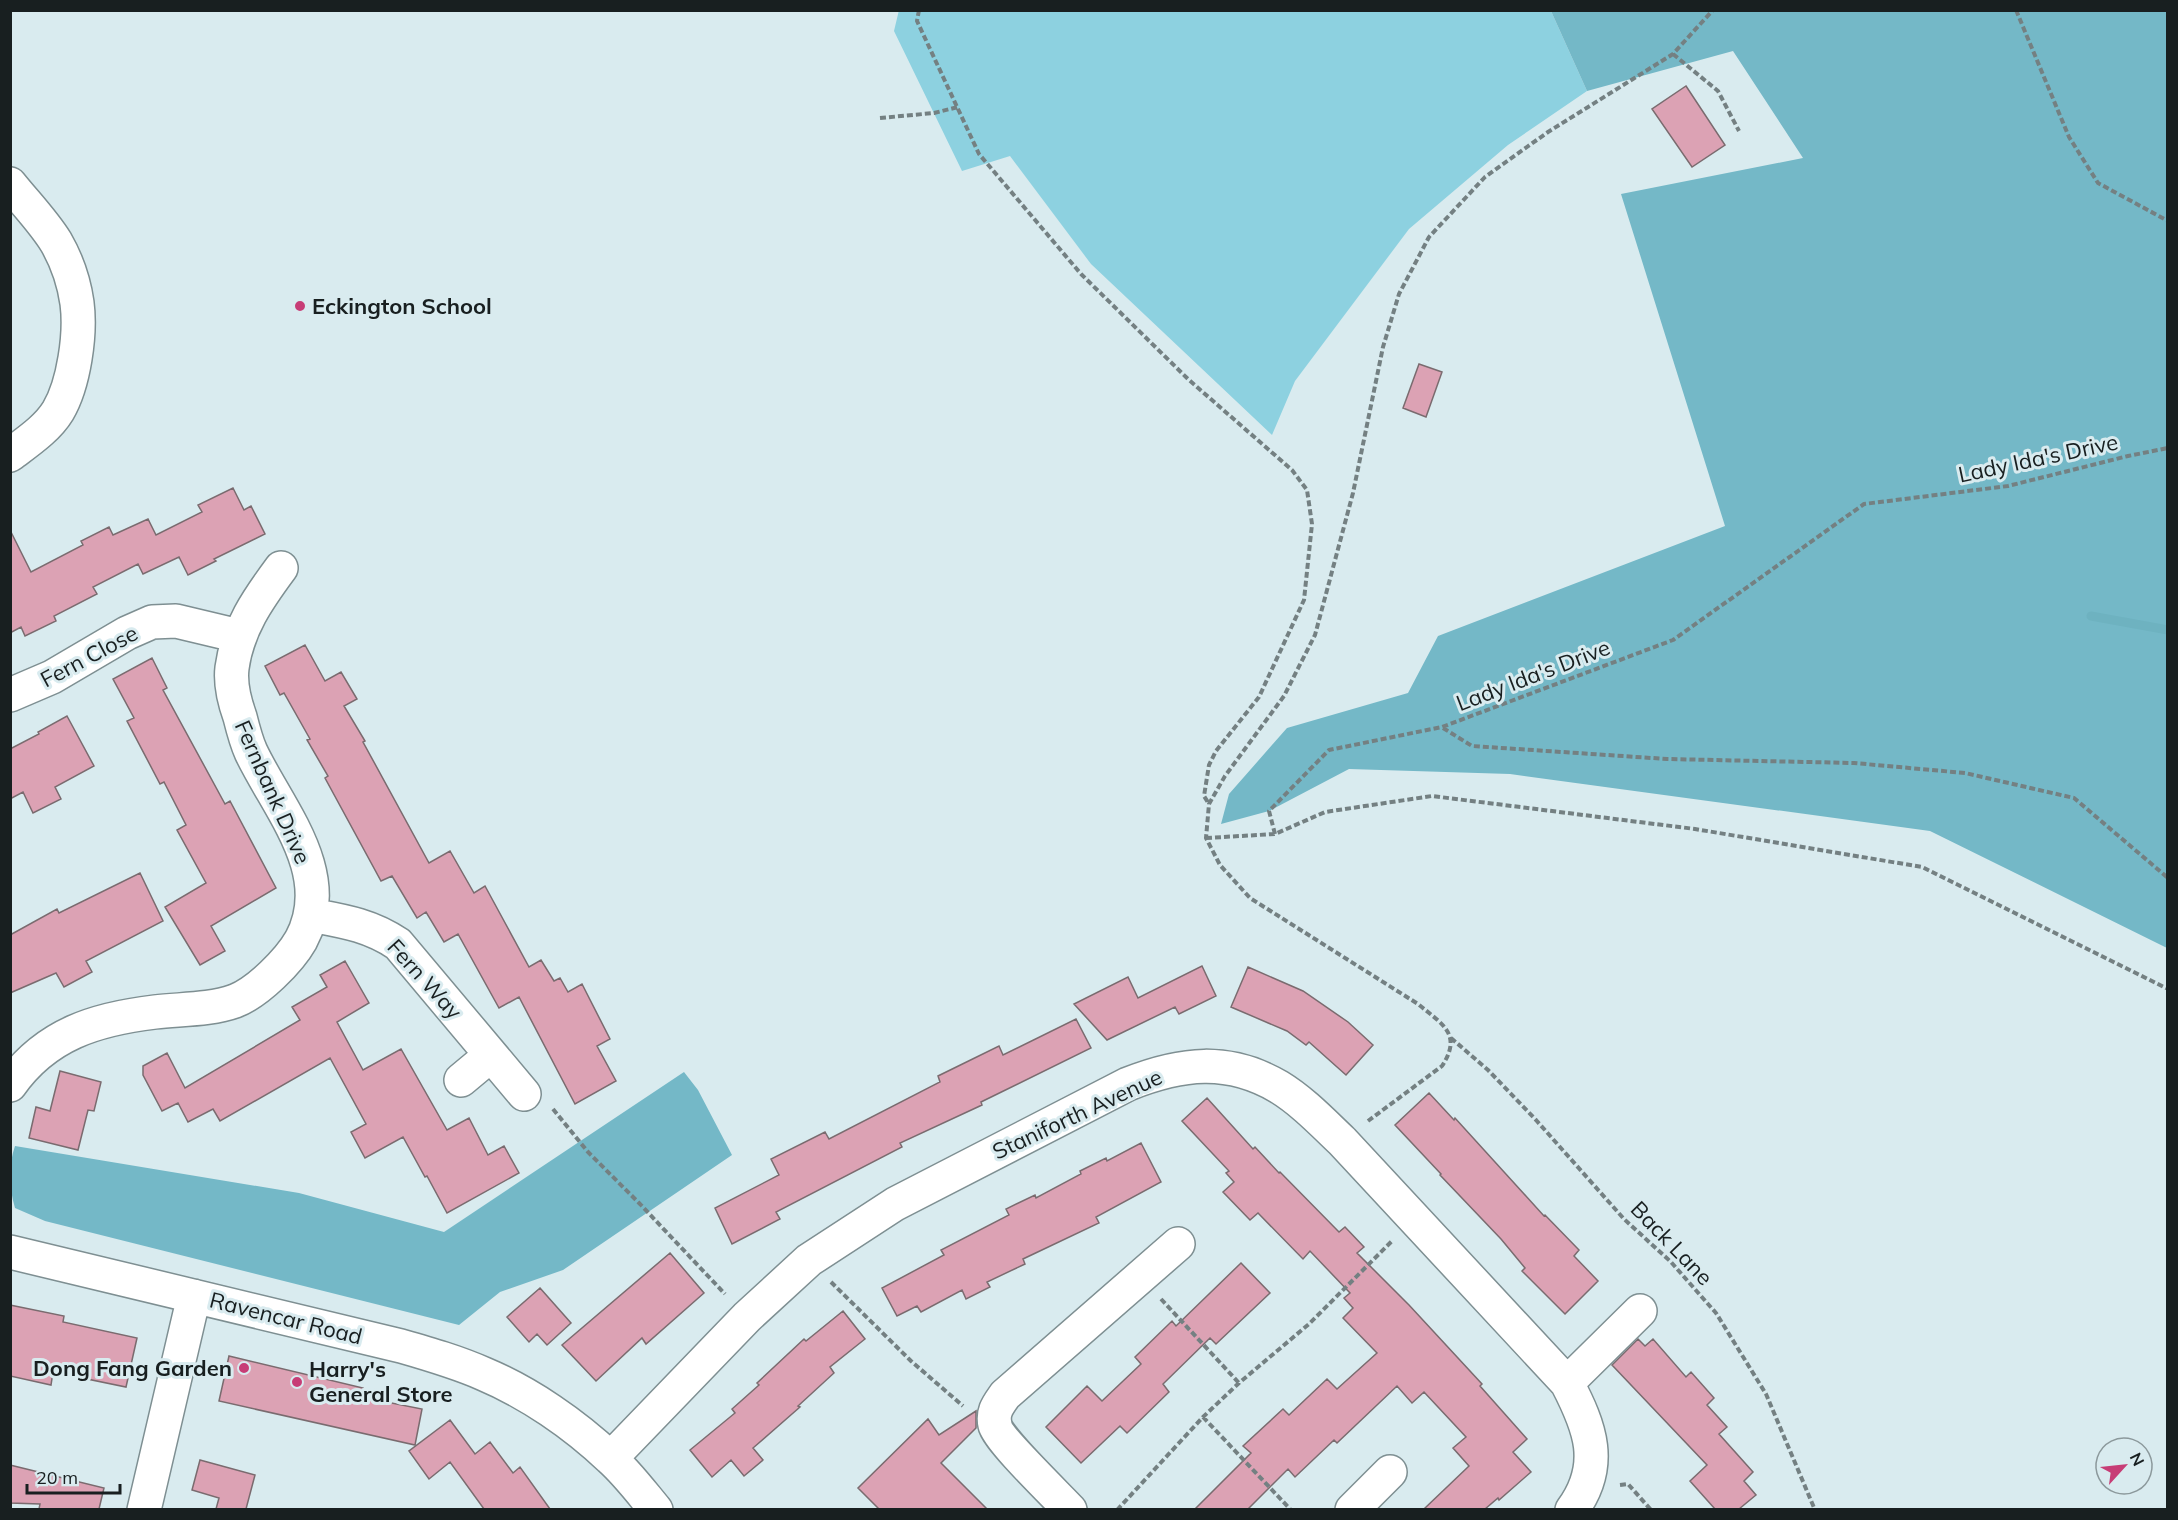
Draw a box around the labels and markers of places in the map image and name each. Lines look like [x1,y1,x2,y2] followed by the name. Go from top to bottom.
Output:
[312,292,492,320] place label: Eckington School
[293,299,307,313] marker: Eckington School
[33,1354,232,1382] place label: Dong Fang Garden
[309,1355,452,1408] place label: Harry's General Store
[237,1361,251,1375] marker: Dong Fang Garden
[290,1375,304,1389] marker: Harry's General Store

